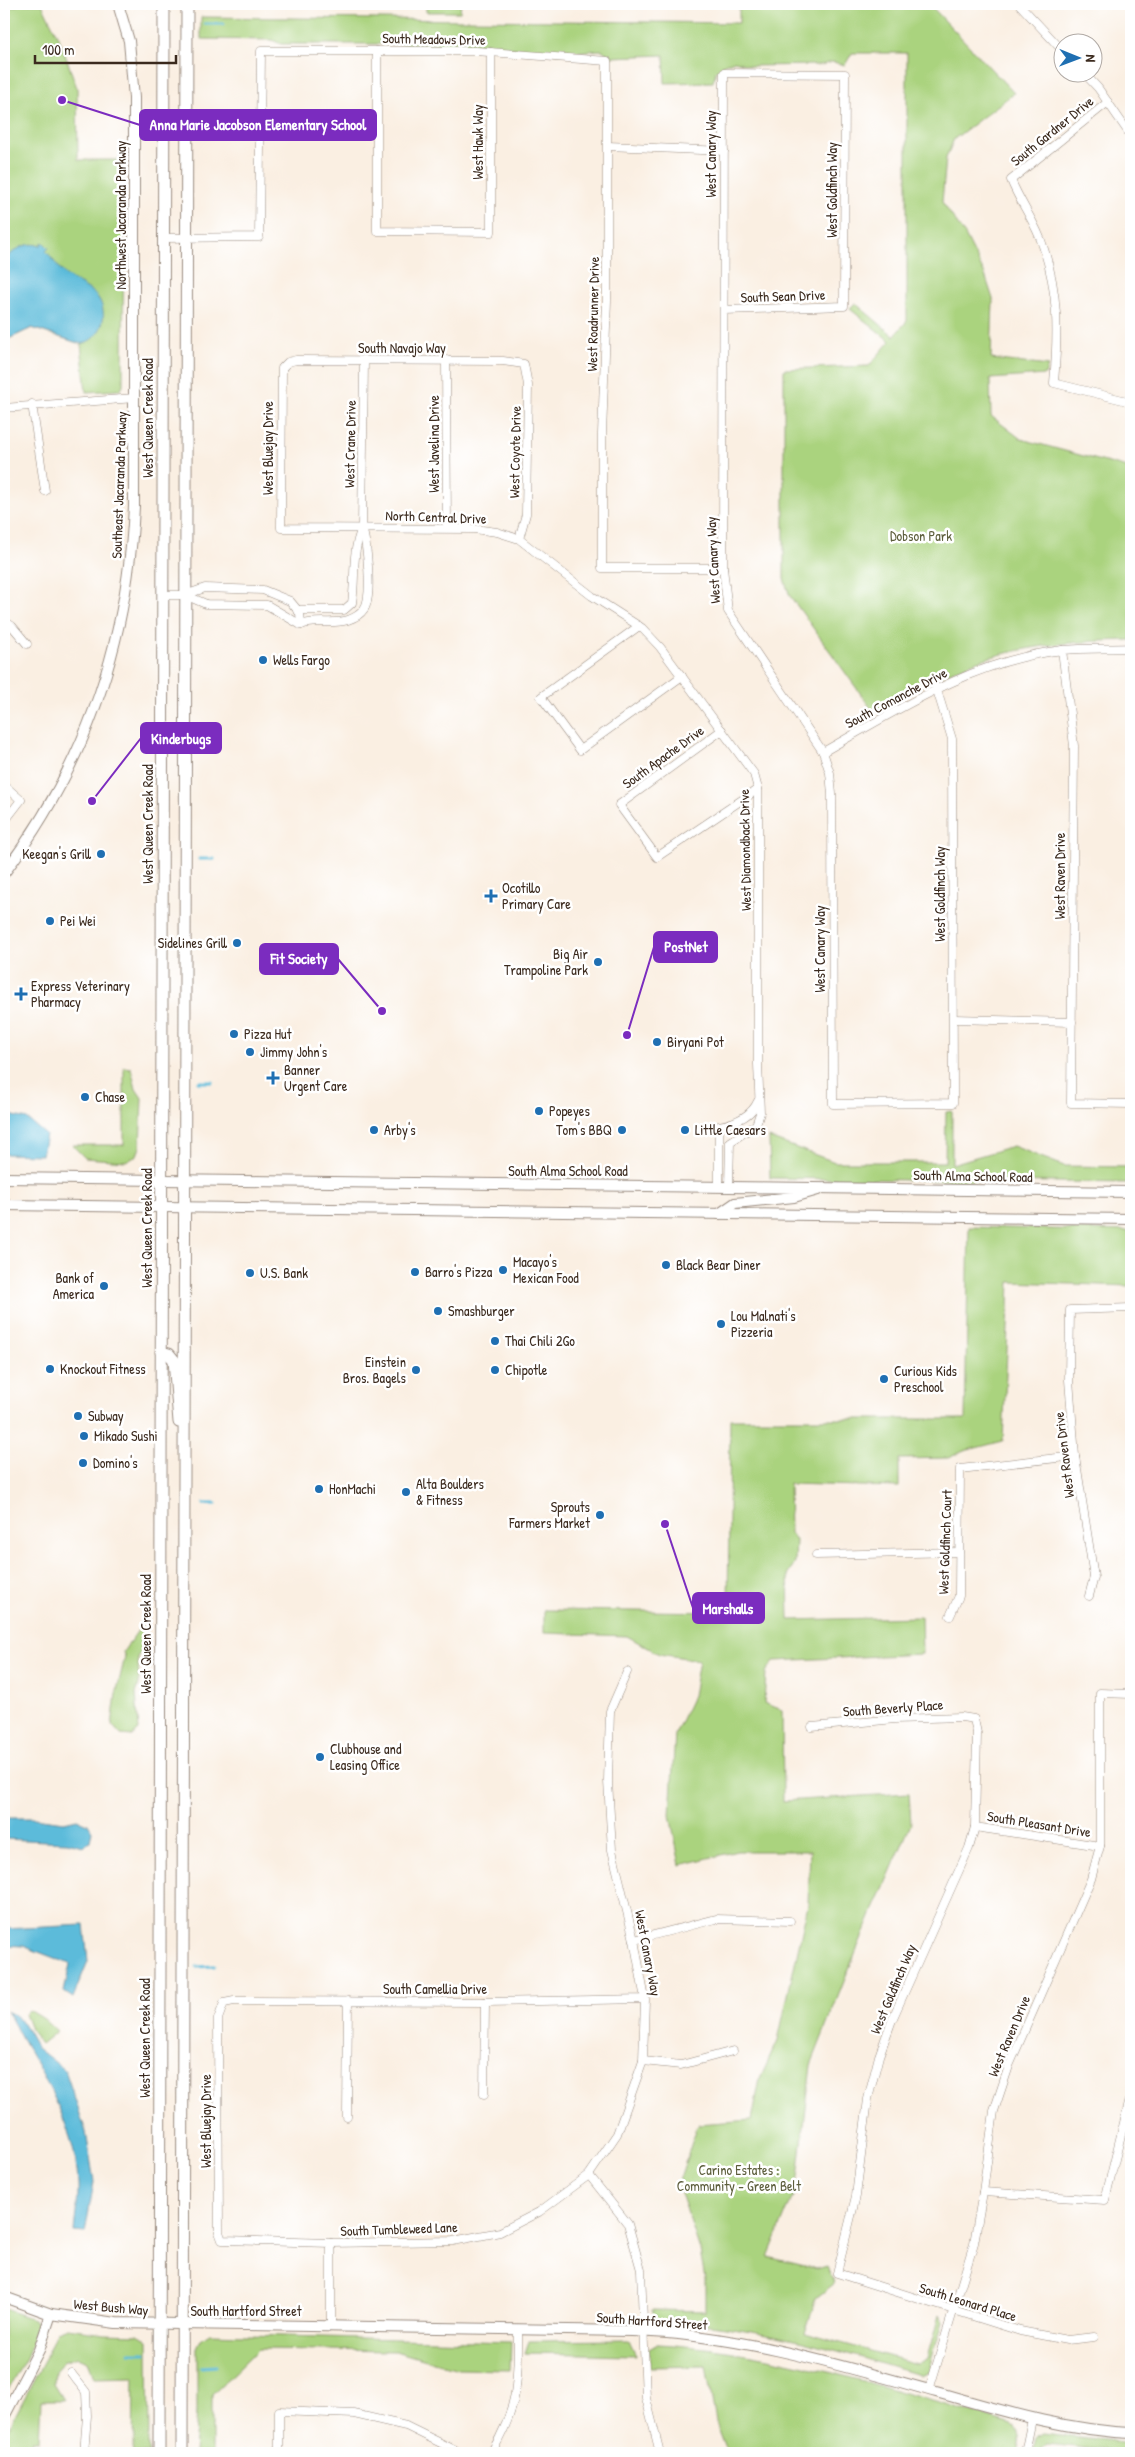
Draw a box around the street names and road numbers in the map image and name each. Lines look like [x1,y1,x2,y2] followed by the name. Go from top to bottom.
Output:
[382,28,486,49] street label: South Meadows Drive
[1006,91,1097,170] street label: South Gardner Drive
[468,104,488,180] street label: West Hawk Way
[701,110,721,198] street label: West Canary Way
[111,140,131,289] street label: Northwest Jacaranda Parkway
[822,142,842,238] street label: West Goldfinch Way
[582,256,603,372] street label: West Roadrunner Drive
[740,285,826,306] street label: South Sean Drive
[358,338,446,358] street label: South Navajo Way
[138,358,157,478] street label: West Queen Creek Road
[424,395,443,493] street label: West Javelina Drive
[339,400,360,488] street label: West Crane Drive
[258,401,278,495] street label: West Bluejay Drive
[504,405,526,498] street label: West Coyote Drive
[106,411,132,559] street label: Southeast Jacaranda Parkway
[385,505,487,528] street label: North Central Drive
[701,516,725,604] street label: West Canary Way
[842,663,950,732] street label: South Comanche Drive
[618,720,708,793] street label: South Apache Drive
[138,764,157,884] street label: West Queen Creek Road
[734,788,755,911] street label: West Diamondback Drive
[1050,832,1069,919] street label: West Raven Drive
[930,846,950,942] street label: West Goldfinch Way
[810,905,830,993] street label: West Canary Way
[508,1161,628,1180] street label: South Alma School Road
[913,1165,1033,1186] street label: South Alma School Road
[137,1168,156,1288] street label: West Queen Creek Road
[1049,1411,1078,1499] street label: West Raven Drive
[933,1489,956,1595] street label: West Goldfinch Court
[136,1574,155,1694] street label: West Queen Creek Road
[842,1694,944,1721] street label: South Beverly Place
[986,1806,1093,1841] street label: South Pleasant Drive
[630,1908,666,1998] street label: West Canary Way
[865,1941,921,2037] street label: West Goldfinch Way
[135,1978,154,2098] street label: West Queen Creek Road
[383,1979,487,1998] street label: South Camellia Drive
[983,1992,1034,2079] street label: West Raven Drive
[196,2074,216,2168] street label: West Bluejay Drive
[340,2217,458,2240] street label: South Tumbleweed Lane
[917,2278,1020,2325] street label: South Leonard Place
[73,2294,149,2320] street label: West Bush Way
[190,2301,302,2320] street label: South Hartford Street
[596,2307,708,2334] street label: South Hartford Street

